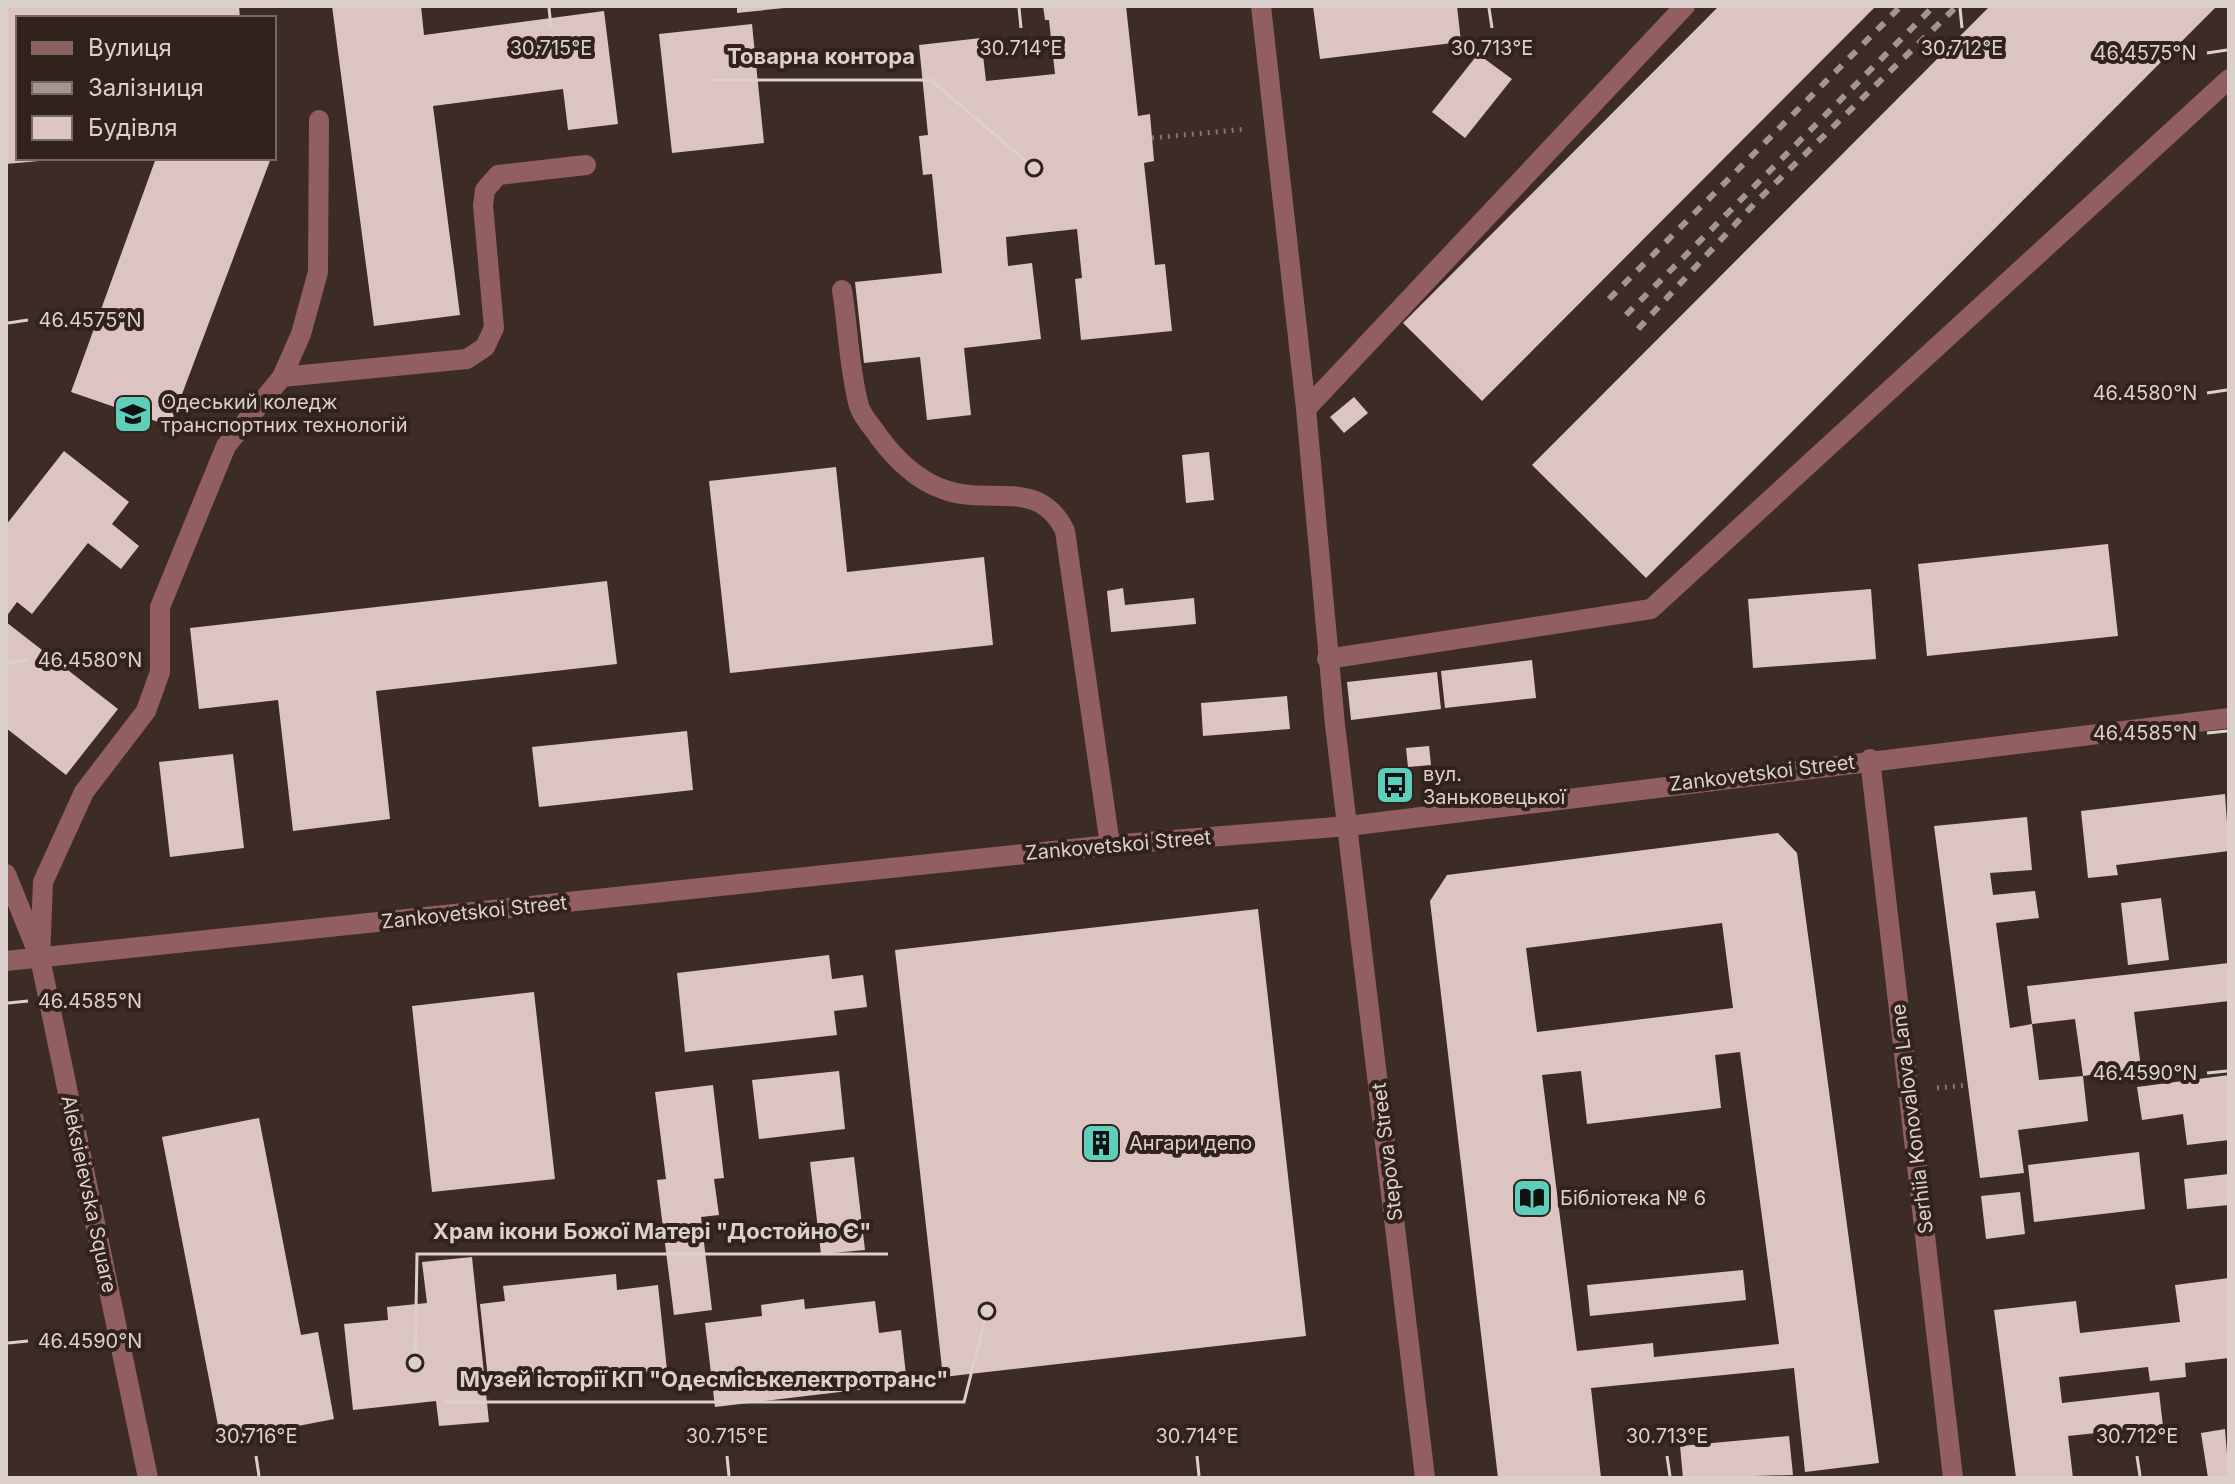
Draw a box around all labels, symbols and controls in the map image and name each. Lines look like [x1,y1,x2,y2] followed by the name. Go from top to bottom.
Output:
[16,16,276,160] legend
[88,33,172,62] text: Вулиця
[711,34,931,80] callout: Товарна контора
[510,36,592,60] text: 30.715°E
[979,36,1063,60] text: 30.714°E
[1451,36,1533,60] text: 30.713°E
[1921,36,2003,60] text: 30.712°E
[2094,41,2196,65] text: 46.4575°N
[727,43,915,69] text: Товарна контора
[88,73,204,102] text: Залізниця
[88,113,177,142] text: Будівля
[39,308,141,332] text: 46.4575°N
[2093,381,2197,405] text: 46.4580°N
[161,390,408,437] place label: Одеський коледж транспортних технологій
[112,393,154,435] school or university icon: Одеський коледж транспортних технологій
[38,648,142,672] text: 46.4580°N
[2093,721,2197,745] text: 46.4585°N
[1668,750,1857,796] street label: Zankovetskoi Street
[1423,762,1566,809] place label: вул. Заньковецької
[1374,764,1416,806] bus stop icon: вул. Заньковецької
[1024,825,1212,865] street label: Zankovetskoi Street
[380,890,568,934] street label: Zankovetskoi Street
[38,989,142,1013] text: 46.4585°N
[1886,1003,1938,1235] street label: Serhiia Konovalova Lane
[2093,1061,2197,1085] text: 46.4590°N
[1367,1081,1407,1223] street label: Stepova Street
[56,1093,122,1295] street label: Aleksieievska Square
[1080,1122,1122,1164] building icon: Ангари депо
[1129,1131,1252,1155] place label: Ангари депо
[1511,1177,1553,1219] library icon: Бібліотека № 6
[1560,1186,1706,1210] place label: Бібліотека № 6
[417,1208,888,1254] callout: Храм ікони Божої Матері "Достойно Є"
[433,1218,871,1244] text: Храм ікони Божої Матері "Достойно Є"
[38,1329,142,1353] text: 46.4590°N
[443,1356,964,1402] callout: Музей історії КП "Одесміськелектротранс"
[460,1366,949,1392] text: Музей історії КП "Одесміськелектротранс"
[215,1424,297,1448] text: 30.716°E
[686,1424,768,1448] text: 30.715°E
[1155,1424,1239,1448] text: 30.714°E
[1626,1424,1708,1448] text: 30.713°E
[2096,1424,2178,1448] text: 30.712°E

